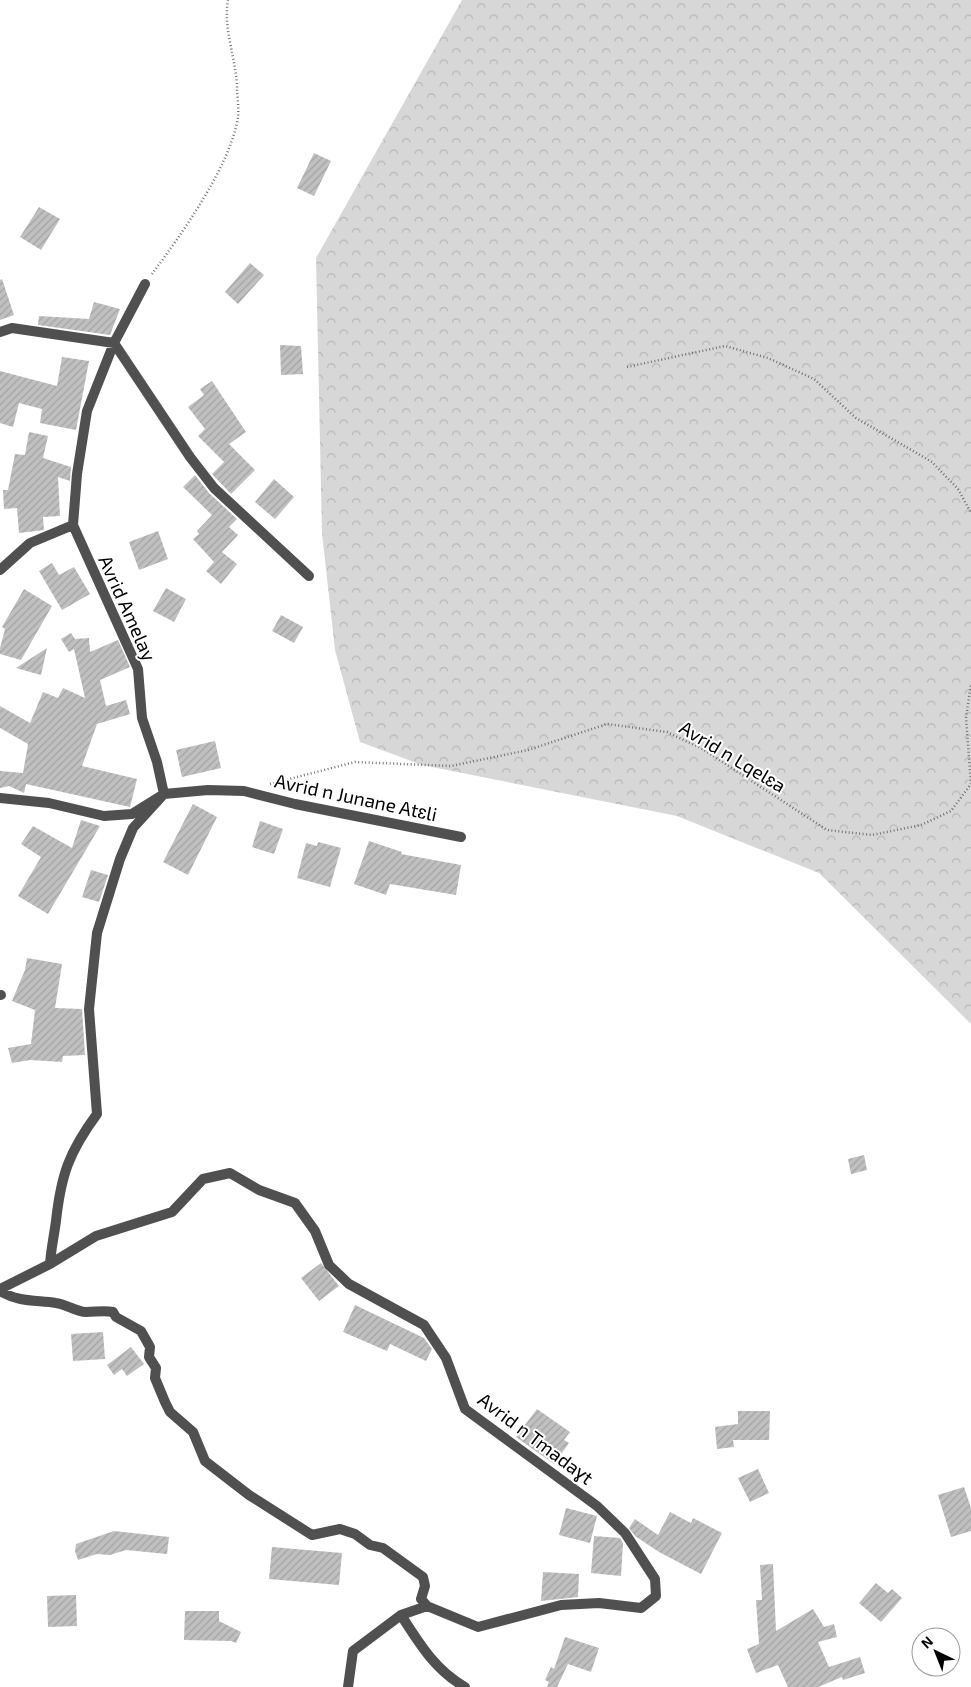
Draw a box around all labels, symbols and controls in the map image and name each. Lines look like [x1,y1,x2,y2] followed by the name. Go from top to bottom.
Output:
[94,552,162,664] street label: Avrid Amelay
[676,715,790,797] street label: Avrid n Lqelɛa
[273,769,439,825] street label: Avrid n Junane Atɛli
[474,1387,598,1489] street label: Avrid n Tmadaɣt
[911,1627,961,1677] north arrow
[917,1632,936,1652] text: N

